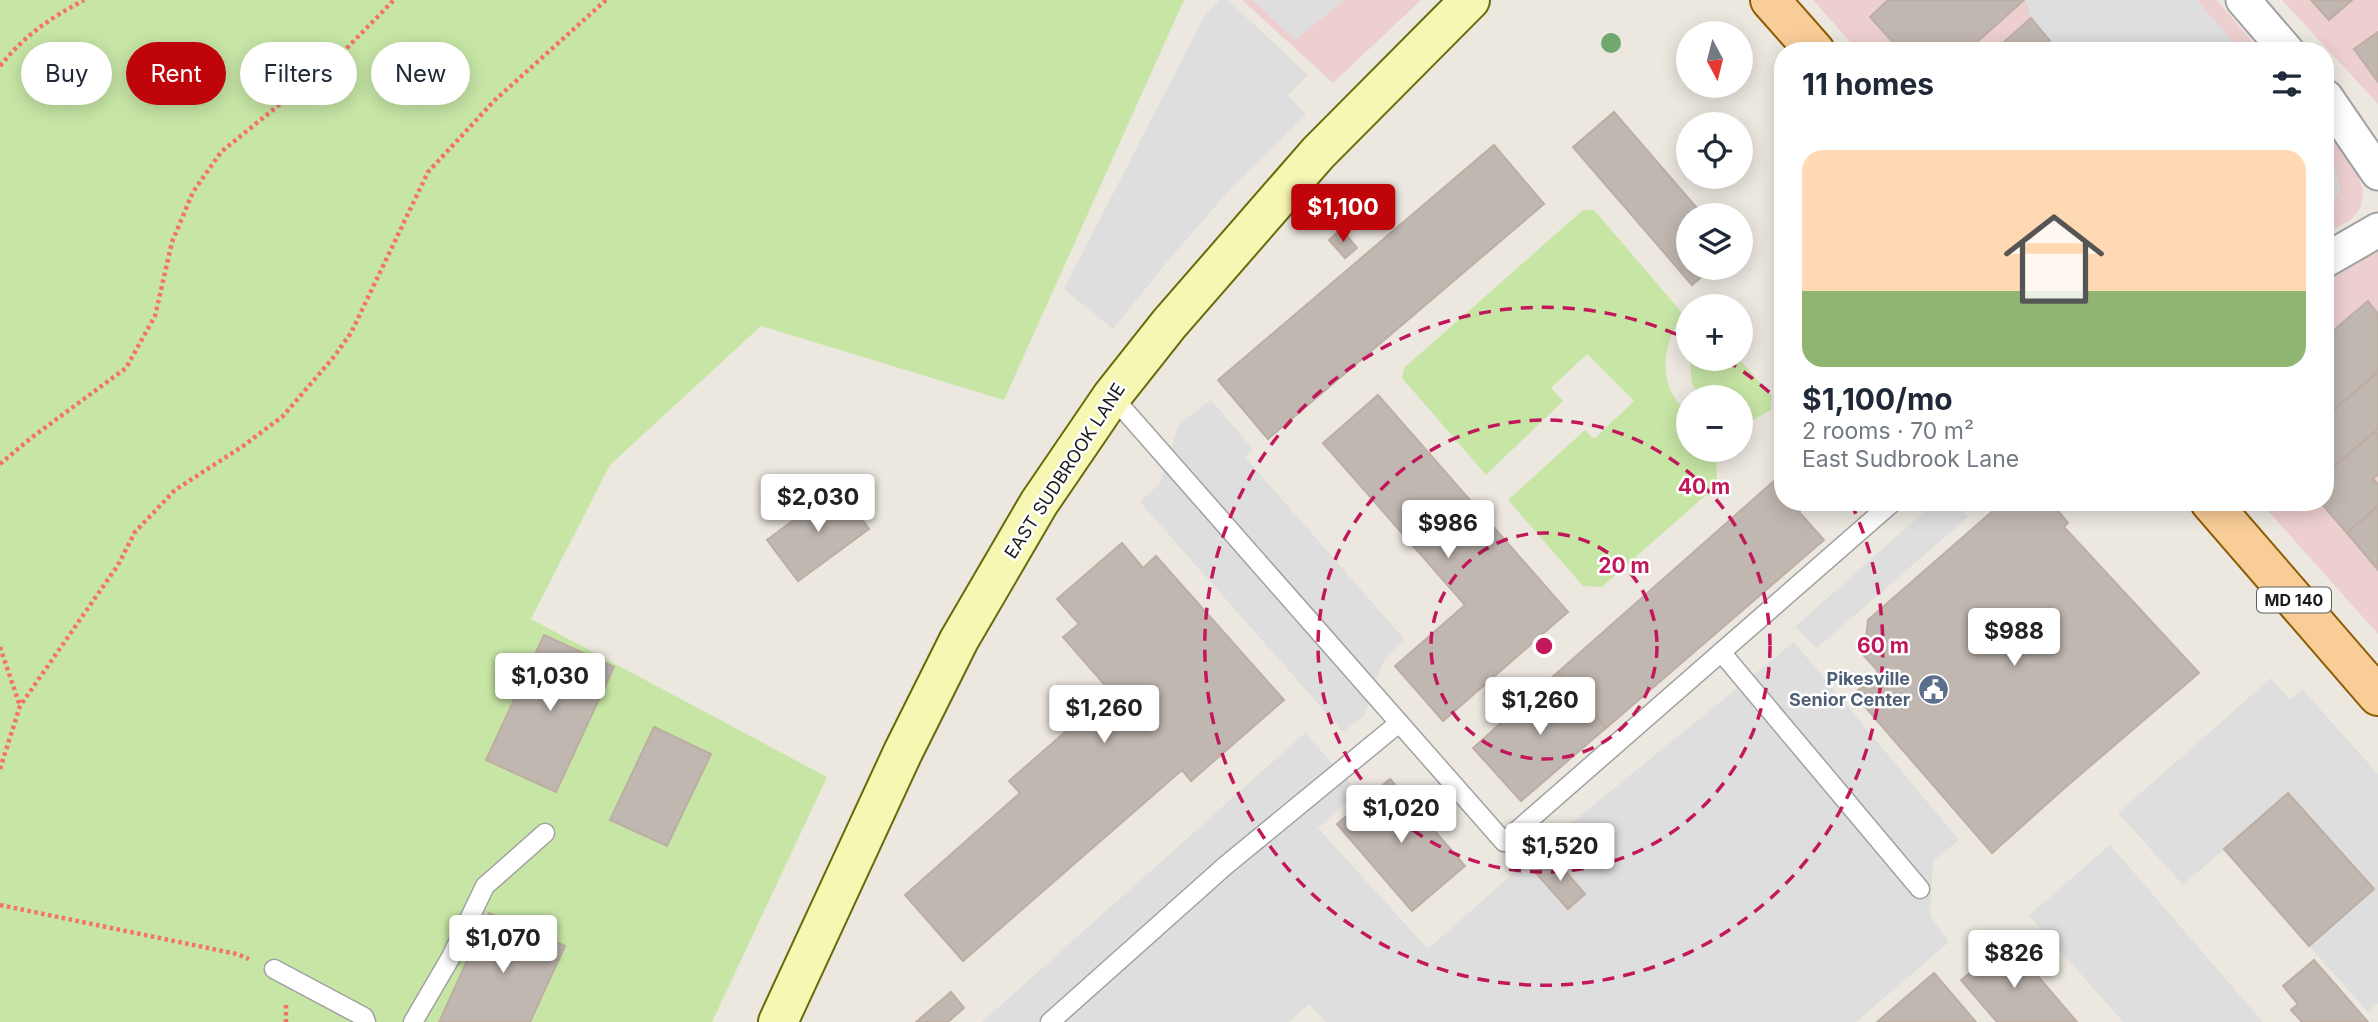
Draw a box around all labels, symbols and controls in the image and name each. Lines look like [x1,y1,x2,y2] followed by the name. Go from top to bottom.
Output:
[1676,21,1754,98] north arrow
[1676,21,1753,462] map controls
[21,42,112,105] chip: Buy
[126,42,226,105] chip: Rent
[240,42,357,105] chip: Filters
[371,42,470,105] chip: New
[2268,65,2306,103] icon: filters
[1802,66,1934,102] text: 11 homes
[1676,112,1753,189] button: locate
[1286,184,1400,244] pin: $1,100
[1307,193,1379,221] text: $1,100
[1991,196,2117,322] icon: home
[1676,203,1753,280] button: layers
[1676,294,1753,371] button: +
[1000,379,1129,562] street label: EAST SUDBROOK LANE
[1802,381,1953,417] text: $1,100/mo
[1676,385,1753,462] button: −
[1802,417,1974,445] text: 2 rooms · 70 m²
[1802,445,2019,473] text: East Sudbrook Lane
[1678,474,1730,499] text: 40 m
[761,475,875,534] pin: $2,030
[777,483,859,511] text: $2,030
[1407,500,1489,560] pin: $986
[1418,509,1478,537] text: $986
[1598,553,1650,578] text: 20 m
[2257,587,2331,612] road number: MD 140
[1973,608,2055,668] pin: $988
[1984,617,2044,645] text: $988
[1857,633,1909,658] text: 60 m
[1532,634,1556,658] centre of rings
[493,654,607,713] pin: $1,030
[511,662,589,690] text: $1,030
[1789,668,1910,710] place label: Pikesville Senior Center
[1916,672,1950,706] public building icon: Pikesville Senior Center
[1483,678,1597,737] pin: $1,260
[1047,686,1161,745] pin: $1,260
[1501,686,1579,714] text: $1,260
[1065,694,1143,722] text: $1,260
[1344,786,1458,845] pin: $1,020
[1362,794,1440,822] text: $1,020
[1503,824,1617,883] pin: $1,520
[1521,832,1599,860] text: $1,520
[446,916,560,975] pin: $1,070
[465,924,541,952] text: $1,070
[1973,930,2055,990] pin: $826
[1984,939,2044,967] text: $826

